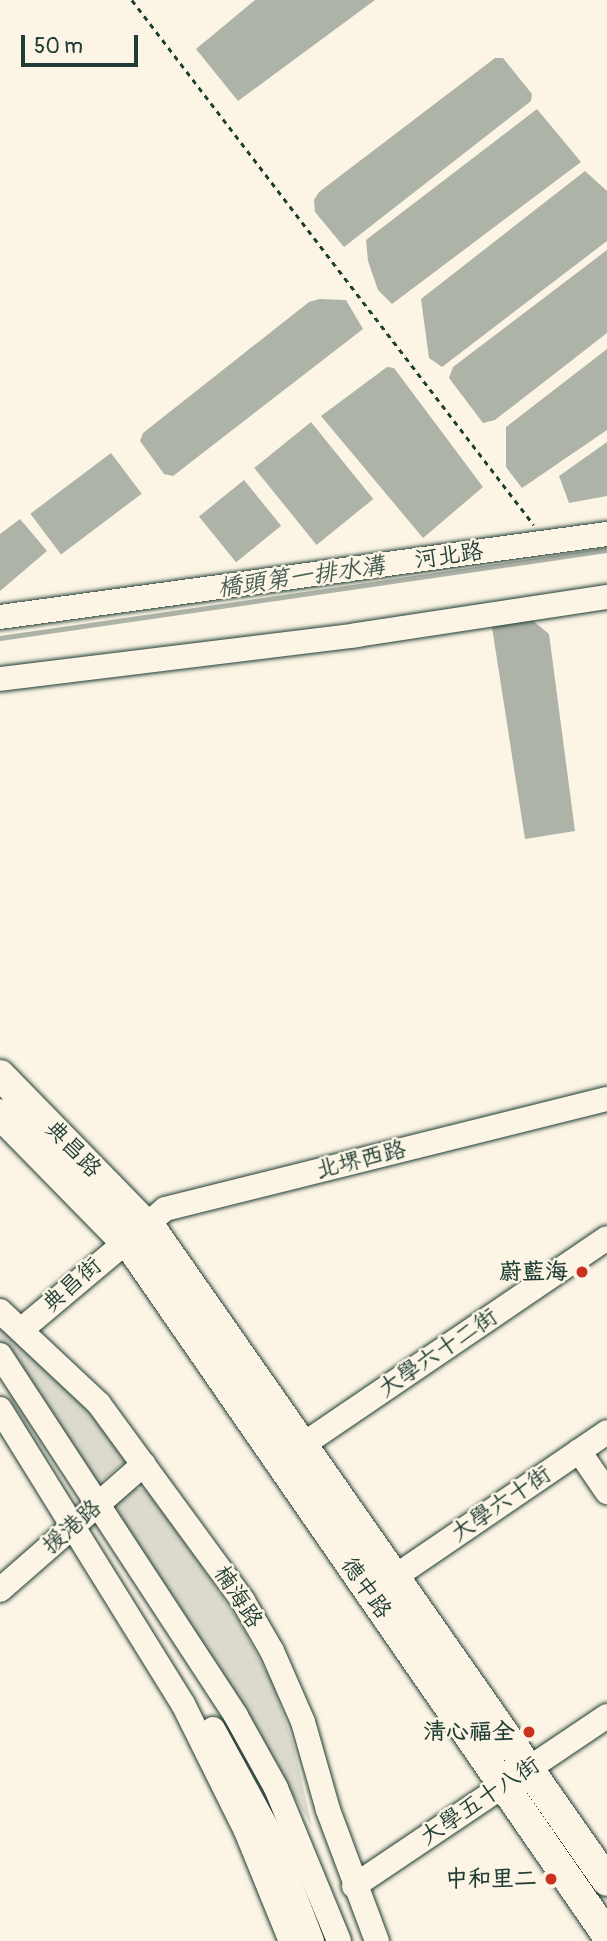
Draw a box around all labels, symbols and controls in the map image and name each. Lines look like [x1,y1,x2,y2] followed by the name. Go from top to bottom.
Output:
[24,21,142,65] scale bar
[34,33,83,60] text: 50 m
[413,538,485,574] street label: 河北路
[216,551,386,603] water label: 橋頭第一排水溝
[39,1115,107,1183] street label: 典昌路
[313,1135,409,1185] street label: 北堺西路
[37,1252,107,1318] street label: 典昌街
[499,1258,568,1286] place label: 蔚藍海
[574,1264,590,1280] marker: 蔚藍海
[373,1303,503,1403] street label: 大學六十二街
[446,1460,556,1548] street label: 大學六十街
[37,1494,107,1560] street label: 援港路
[335,1552,397,1624] street label: 德中路
[208,1561,268,1633] street label: 楠海路
[423,1718,515,1746] place label: 清心福全
[521,1724,537,1740] marker: 清心福全
[415,1751,545,1851] street label: 大學五十八街
[445,1865,537,1893] place label: 中和里二
[543,1871,559,1887] marker: 中和里二

